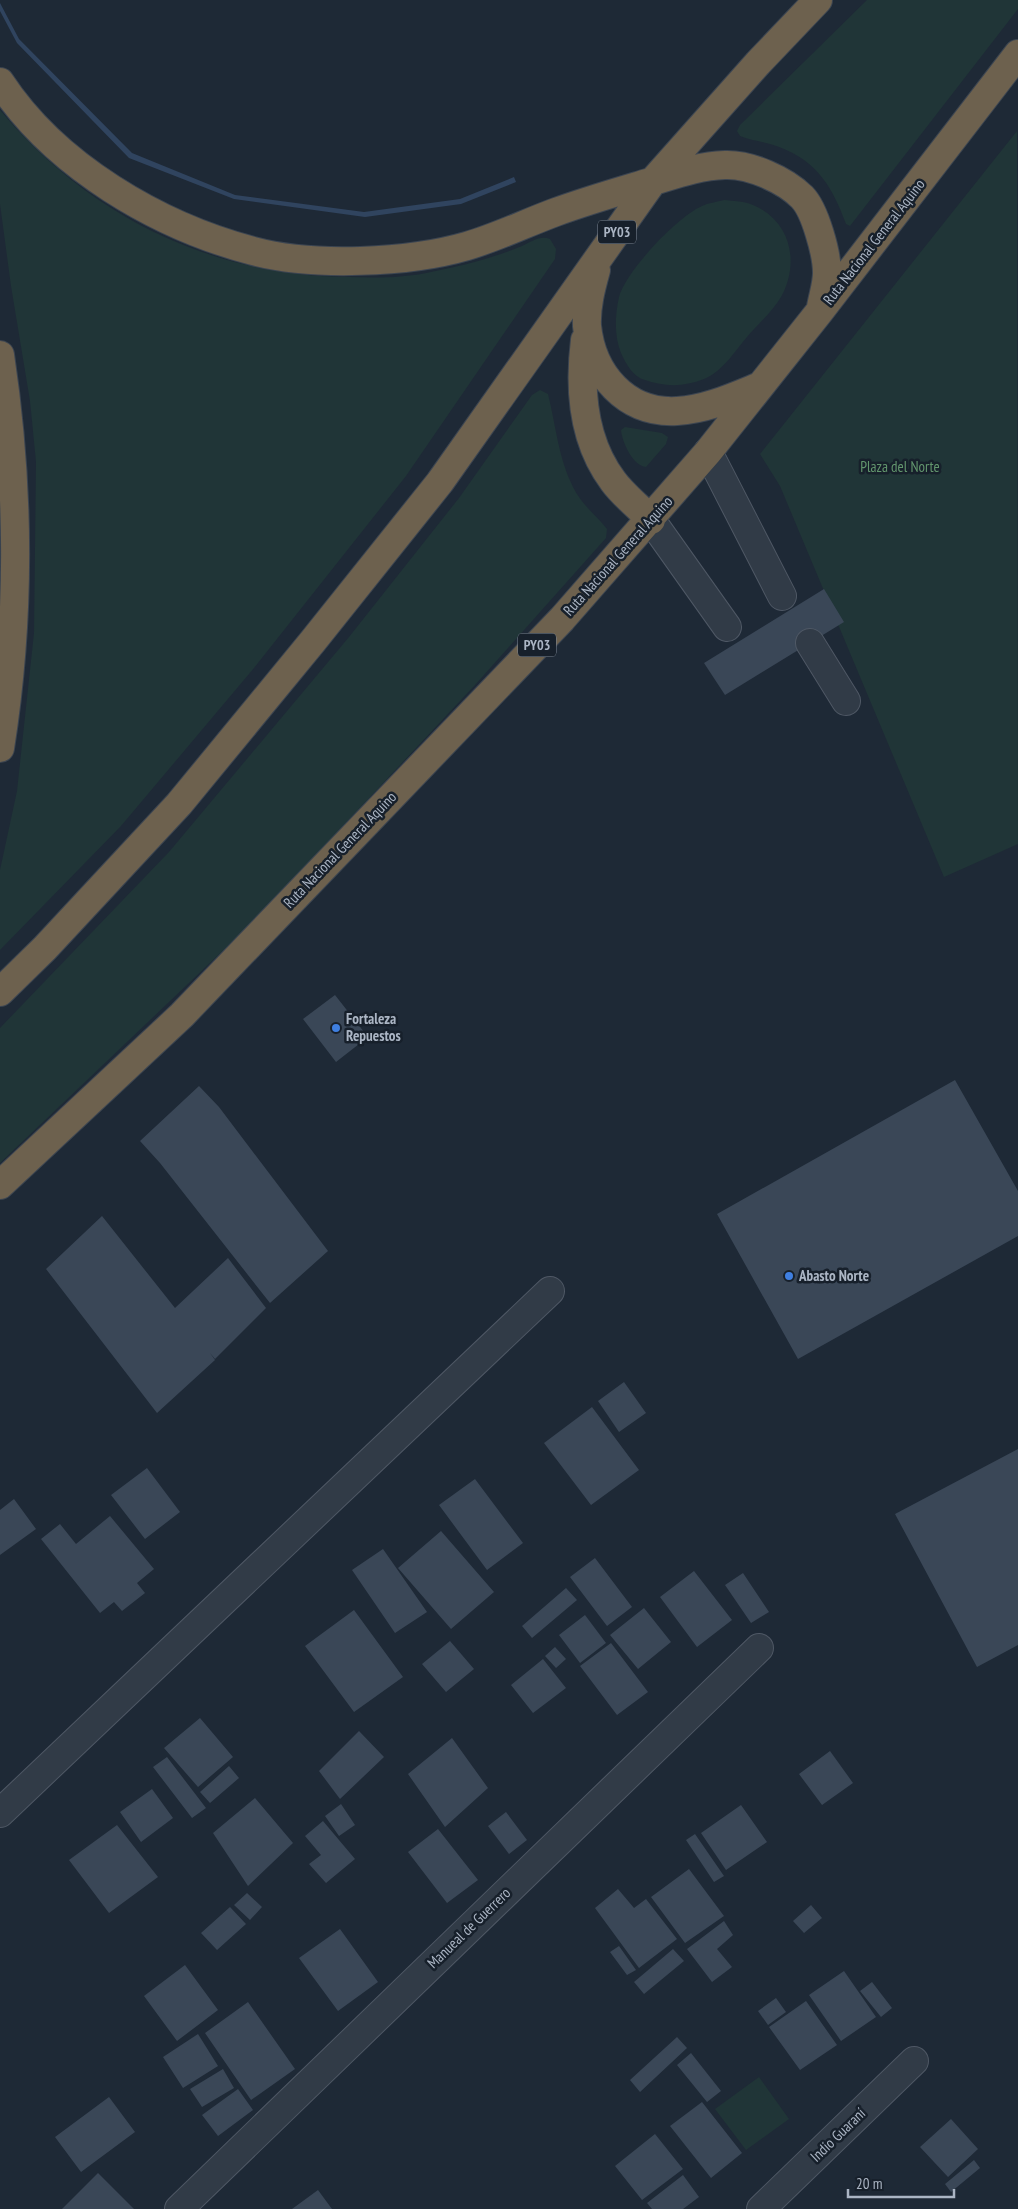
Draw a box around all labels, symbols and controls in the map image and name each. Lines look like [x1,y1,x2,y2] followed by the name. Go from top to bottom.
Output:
[819,175,929,308] street label: Ruta Nacional General Aquino
[598,220,636,243] road number: PY03
[860,457,940,476] park label: Plaza del Norte
[559,492,676,619] street label: Ruta Nacional General Aquino
[518,634,556,656] road number: PY03
[279,788,400,912] street label: Ruta Nacional General Aquino
[346,1009,401,1045] place label: Fortaleza Repuestos
[330,1022,342,1034] marker: Fortaleza Repuestos
[798,1266,869,1285] place label: Abasto Norte
[783,1270,795,1282] marker: Abasto Norte
[423,1883,514,1972] street label: Manueal de Guerrero
[806,2103,870,2166] street label: Indio Guaraní
[848,2166,954,2198] scale bar
[856,2174,882,2193] text: 20 m

